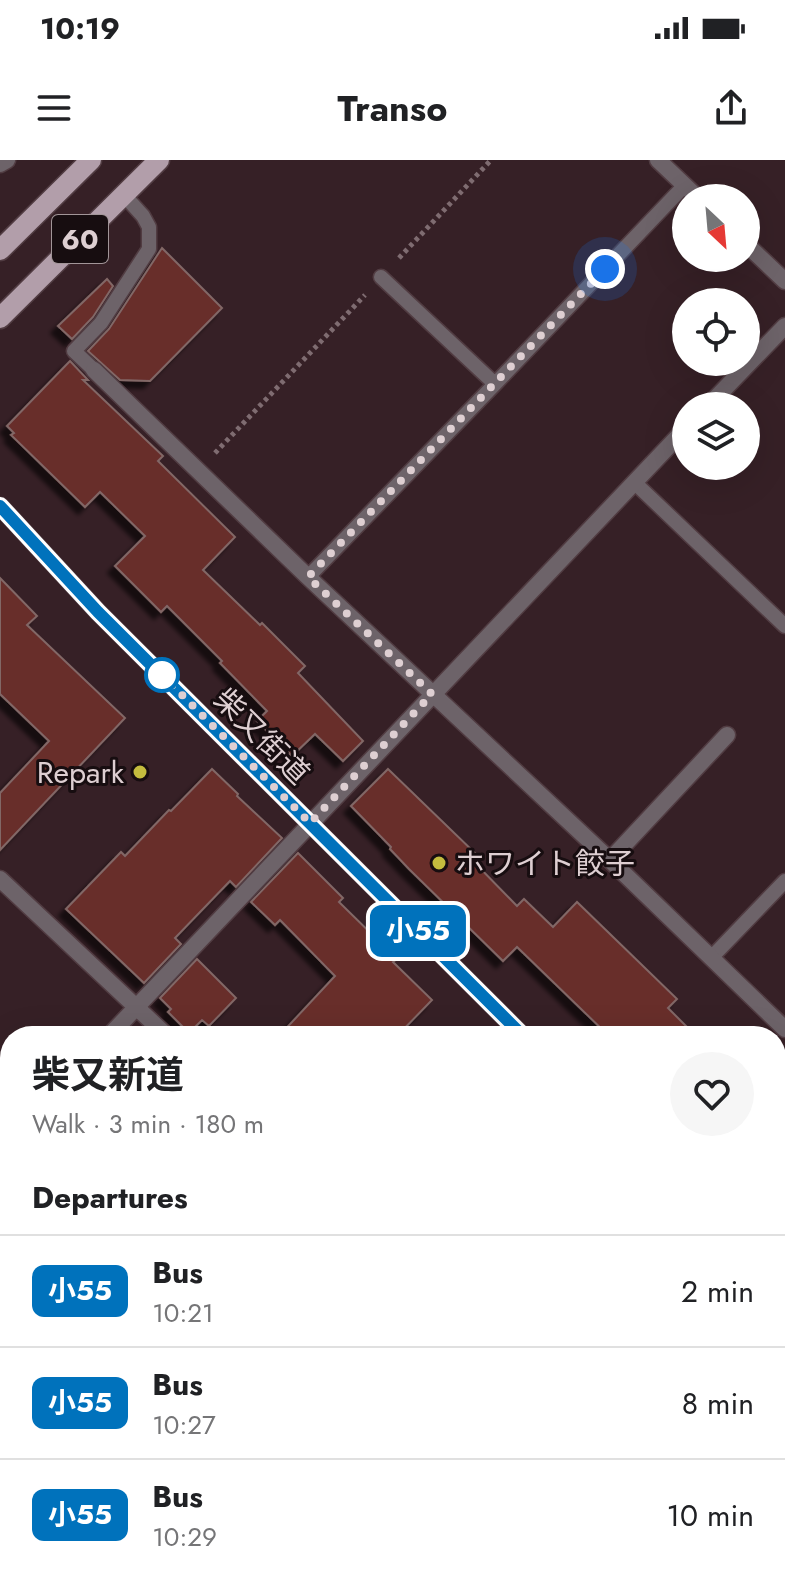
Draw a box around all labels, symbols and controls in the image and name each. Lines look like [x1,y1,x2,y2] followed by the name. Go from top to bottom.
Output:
[40,7,120,50] text: 10:19
[338,82,447,134] text: Transo
[32,86,76,130] icon: menu
[709,86,753,130] icon: share
[672,184,760,272] north arrow
[672,184,760,480] map controls
[52,215,108,263] road number: 60
[585,249,625,289] your location
[672,288,760,376] button: locate
[672,392,760,480] button: layers
[145,658,179,692] unlabelled marker
[204,678,320,794] street label: 柴又街道
[37,751,125,794] place label: Repark
[131,763,149,781] marker: Repark
[455,842,635,885] place label: ホワイト餃子
[430,854,448,872] marker: ホワイト餃子
[372,905,464,957] line badge: 小55
[386,910,450,951] text: 小55
[32,1047,184,1102] text: 柴又新道
[670,1052,754,1136] button: heart
[32,1105,264,1143] text: Walk · 3 min · 180 m
[32,1176,188,1219] text: Departures
[152,1251,203,1294] text: Bus
[48,1270,112,1311] text: 小55
[681,1270,754,1313] text: 2 min
[152,1294,214,1332] text: 10:21
[152,1363,203,1406] text: Bus
[48,1382,112,1423] text: 小55
[682,1382,754,1425] text: 8 min
[152,1406,216,1444] text: 10:27
[152,1475,203,1518] text: Bus
[48,1494,112,1535] text: 小55
[667,1494,754,1537] text: 10 min
[152,1518,217,1556] text: 10:29

